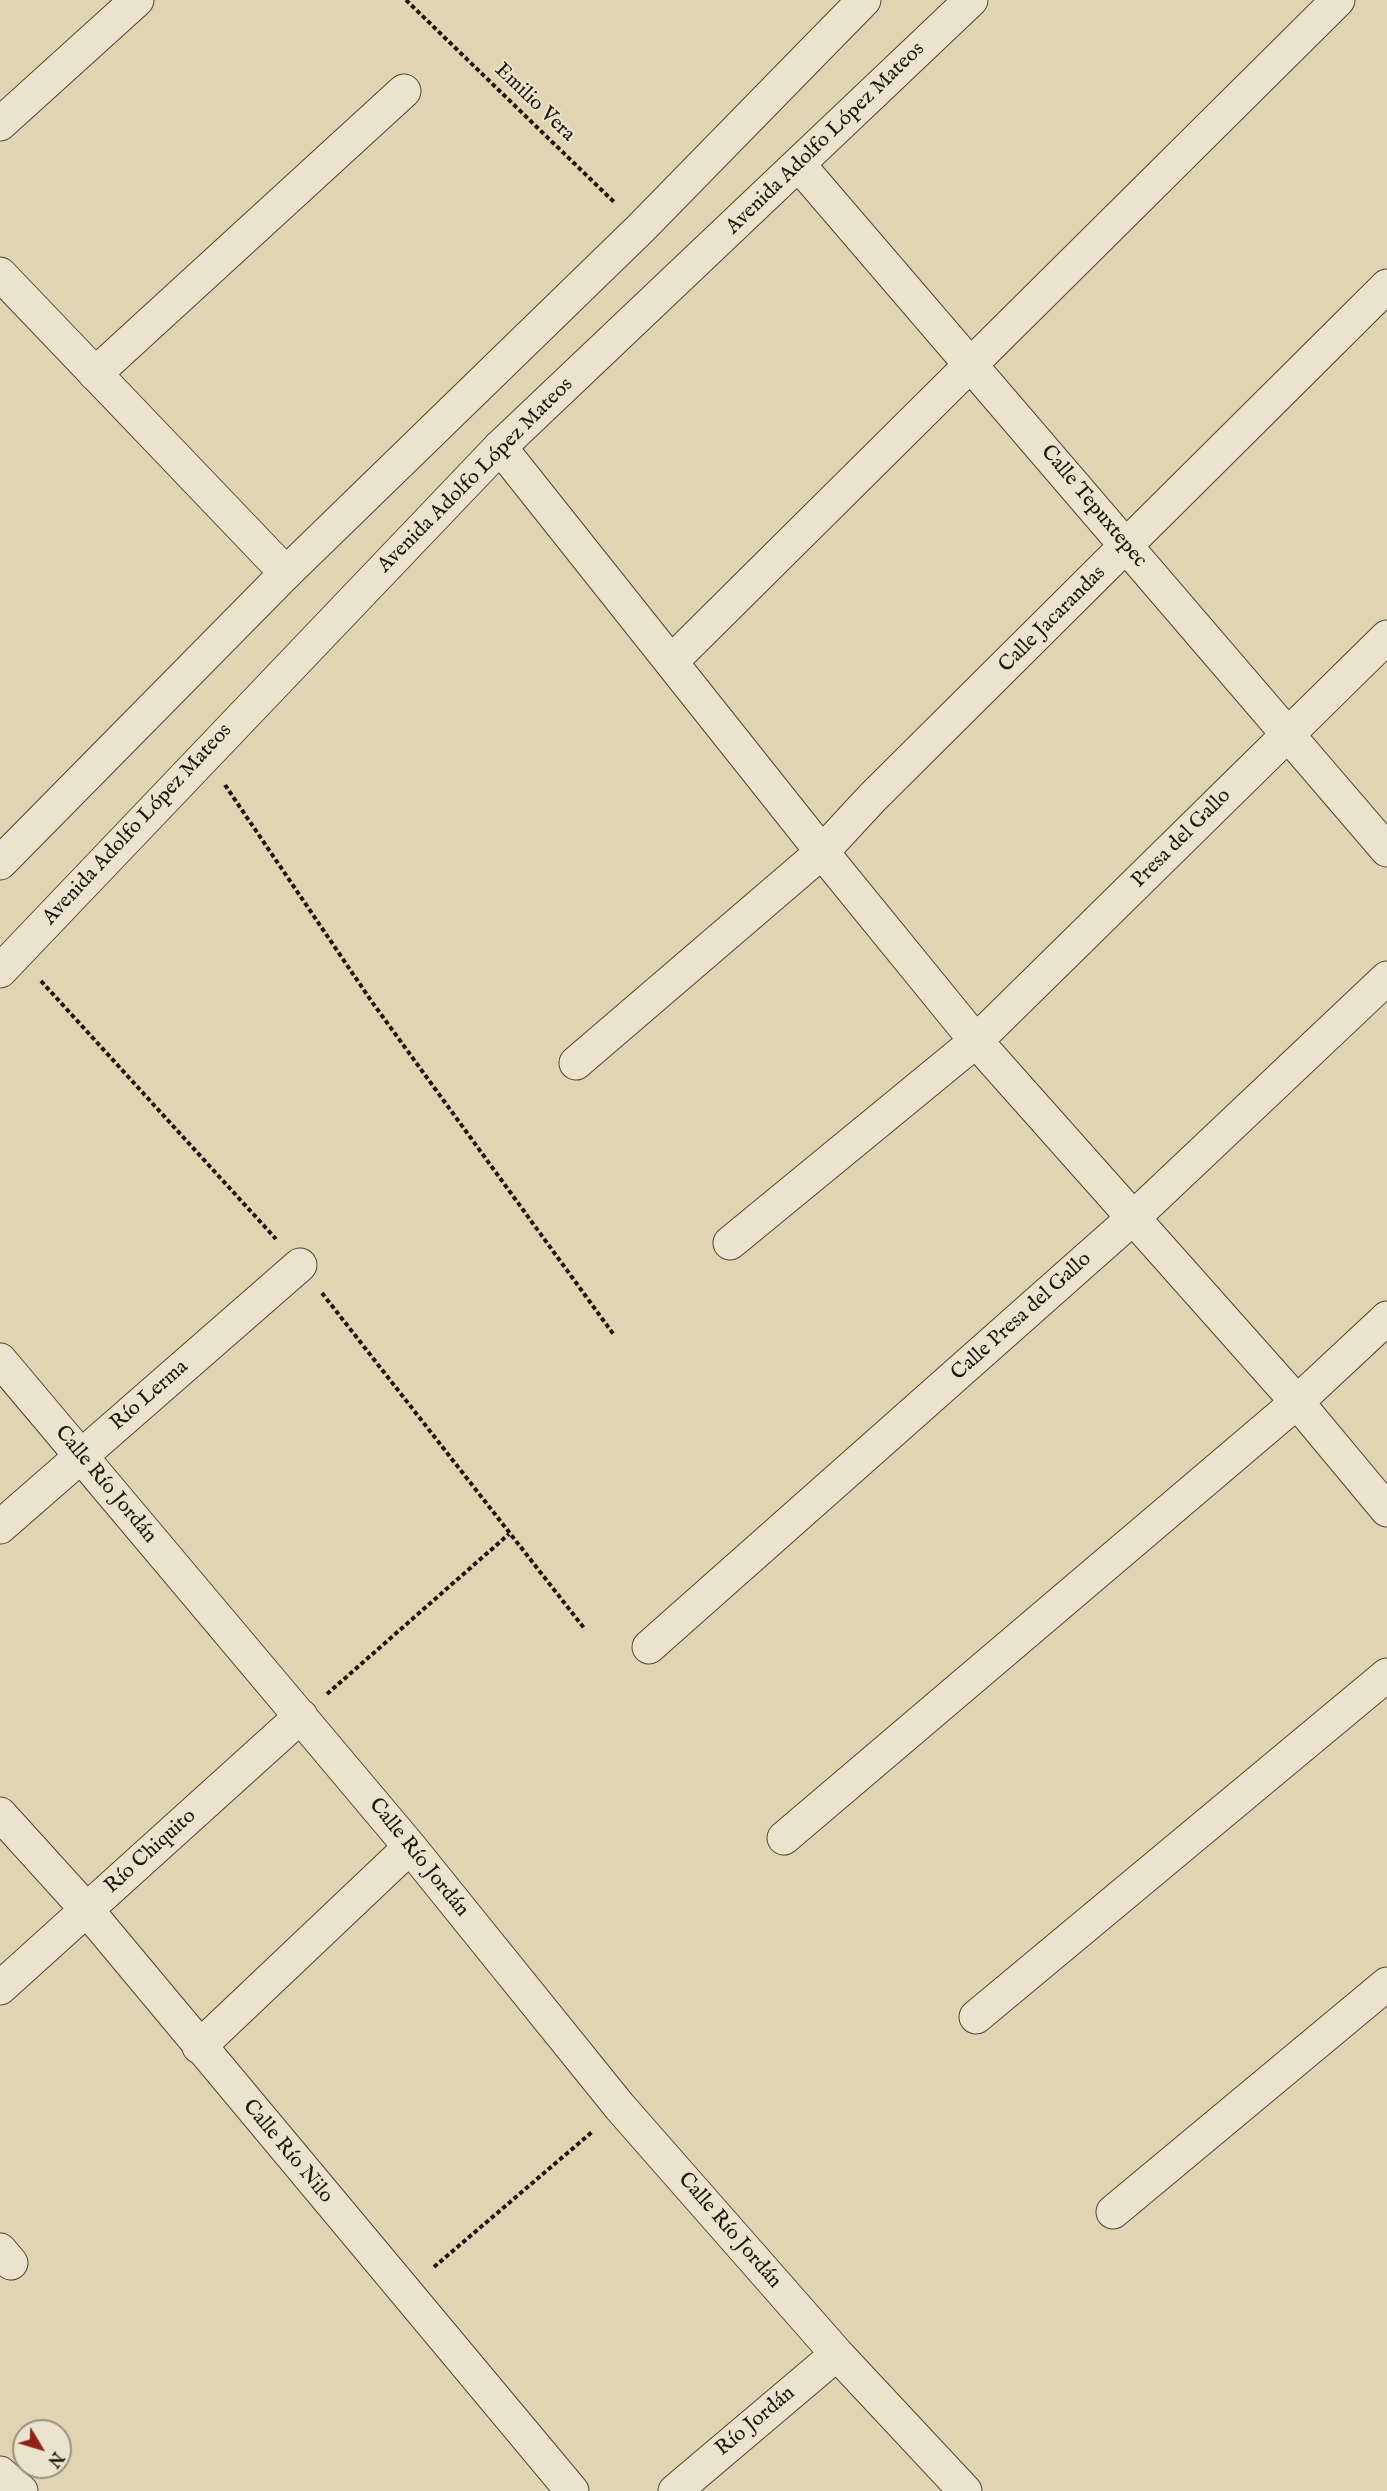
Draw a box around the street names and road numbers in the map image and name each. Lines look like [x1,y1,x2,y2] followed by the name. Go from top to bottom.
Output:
[722,38,930,240] street label: Avenida Adolfo López Mateos
[488,58,580,148] street label: Emilio Vera
[373,373,579,579] street label: Avenida Adolfo López Mateos
[1034,441,1152,573] street label: Calle Tepuxtepec
[994,561,1112,679] street label: Calle Jacarandas
[38,719,238,931] street label: Avenida Adolfo López Mateos
[1127,784,1237,894] street label: Presa del Gallo
[947,1247,1097,1387] street label: Calle Presa del Gallo
[106,1355,194,1437] street label: Río Lerma
[49,1421,161,1549] street label: Calle Río Jordán
[362,1794,474,1922] street label: Calle Río Jordán
[100,1804,202,1900] street label: Río Chiquito
[236,2095,338,2209] street label: Calle Río Nilo
[672,2168,786,2294] street label: Calle Río Jordán
[711,2382,801,2462] street label: Río Jordán

